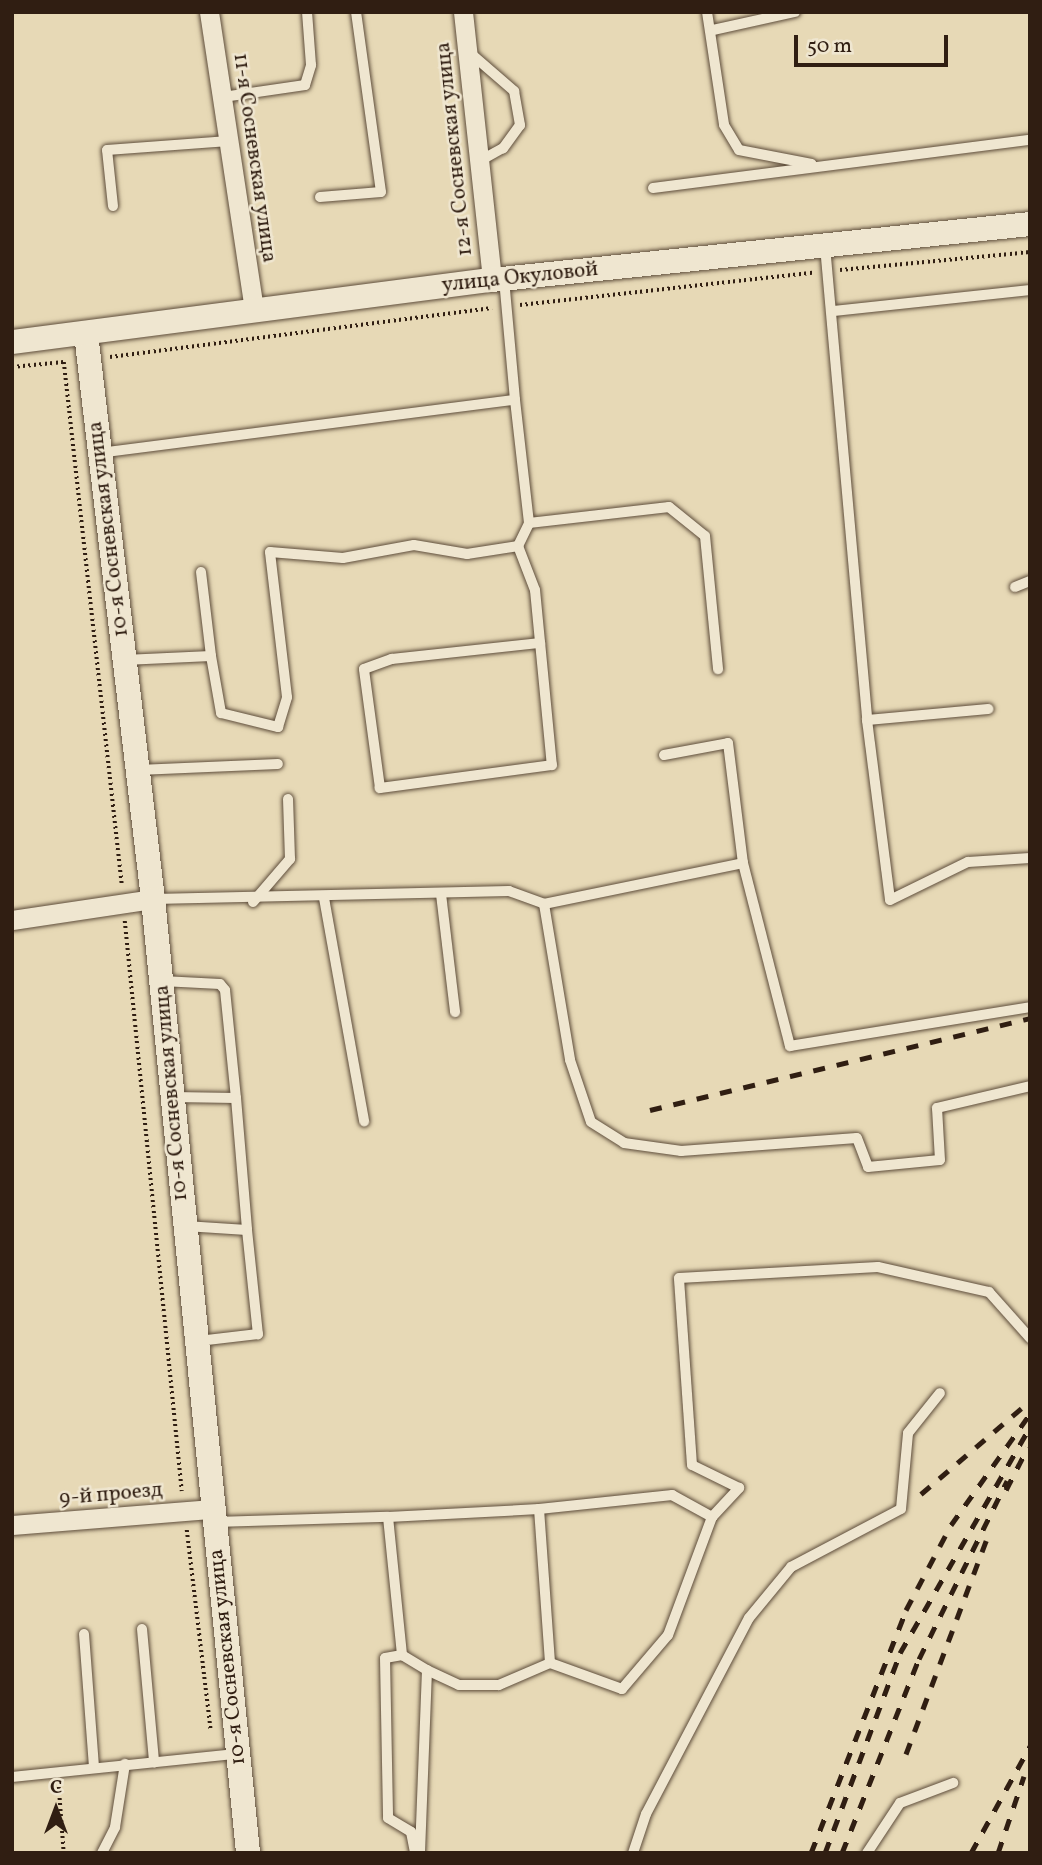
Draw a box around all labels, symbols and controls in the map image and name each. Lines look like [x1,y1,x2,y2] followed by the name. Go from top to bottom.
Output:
[797,21,951,65] scale bar
[807,32,852,61] text: 50 m
[431,40,479,258] street label: 12-я Сосневская улица
[227,51,281,265] street label: 11-я Сосневская улица
[441,257,599,299] street label: улица Окуловой
[83,419,135,639] street label: 10-я Сосневская улица
[150,983,194,1203] street label: 10-я Сосневская улица
[58,1478,164,1512] street label: 9-й проезд
[204,1547,252,1767] street label: 10-я Сосневская улица
[21,1774,91,1844] north arrow
[50,1775,62,1801] text: С

